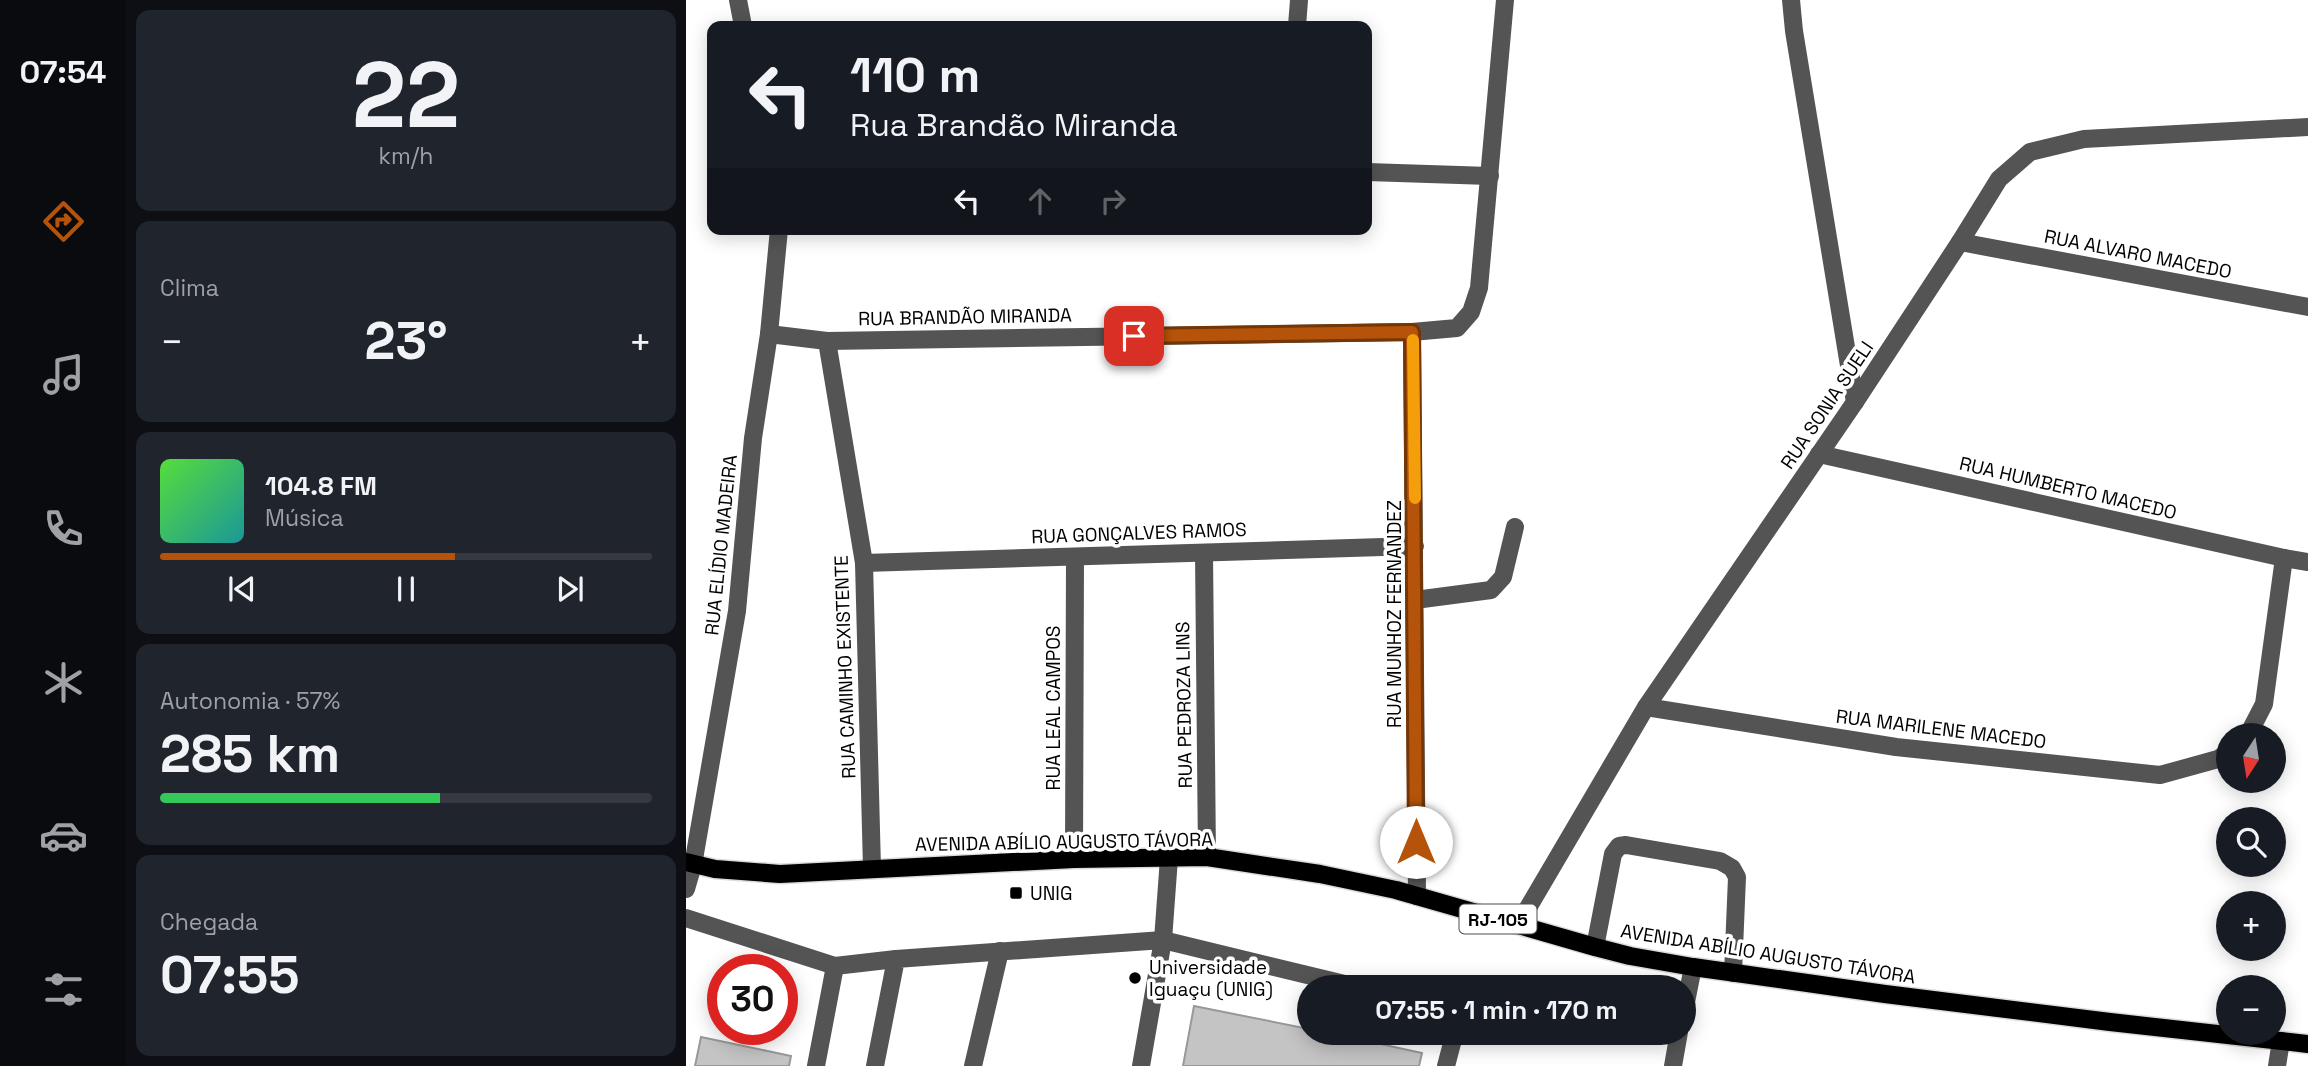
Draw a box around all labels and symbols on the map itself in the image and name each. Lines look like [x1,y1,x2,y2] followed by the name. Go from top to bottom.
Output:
[2042,224,2234,284] street label: RUA ALVARO MACEDO
[858,303,1072,331] street label: RUA BRANDÃO MIRANDA
[1104,306,1164,366] pin
[1775,336,1879,474] street label: RUA SONIA SUELI
[1957,451,2179,525] street label: RUA HUMBERTO MACEDO
[699,453,743,637] street label: RUA ELÍDIO MADEIRA
[1382,500,1407,728] street label: RUA MUNHOZ FERNANDEZ
[1031,517,1247,549] street label: RUA GONÇALVES RAMOS
[829,555,861,779] street label: RUA CAMINHO EXISTENTE
[1170,621,1198,789] street label: RUA PEDROZA LINS
[1041,625,1066,791] street label: RUA LEAL CAMPOS
[1834,704,2048,754] street label: RUA MARILENE MACEDO
[2216,723,2286,793] north arrow
[1379,805,1453,879] position arrow
[915,827,1213,857] street label: AVENIDA ABÍLIO AUGUSTO TÁVORA
[1030,881,1072,906] place label: UNIG
[1008,885,1024,901] marker: UNIG
[1460,904,1536,934] road number: RJ-105
[1619,918,1917,990] street label: AVENIDA ABÍLIO AUGUSTO TÁVORA
[707,954,798,1045] speed limit sign: 30
[1149,955,1273,1002] place label: Universidade Iguaçu (UNIG)
[1127,970,1143,986] marker: Universidade Iguaçu (UNIG)

